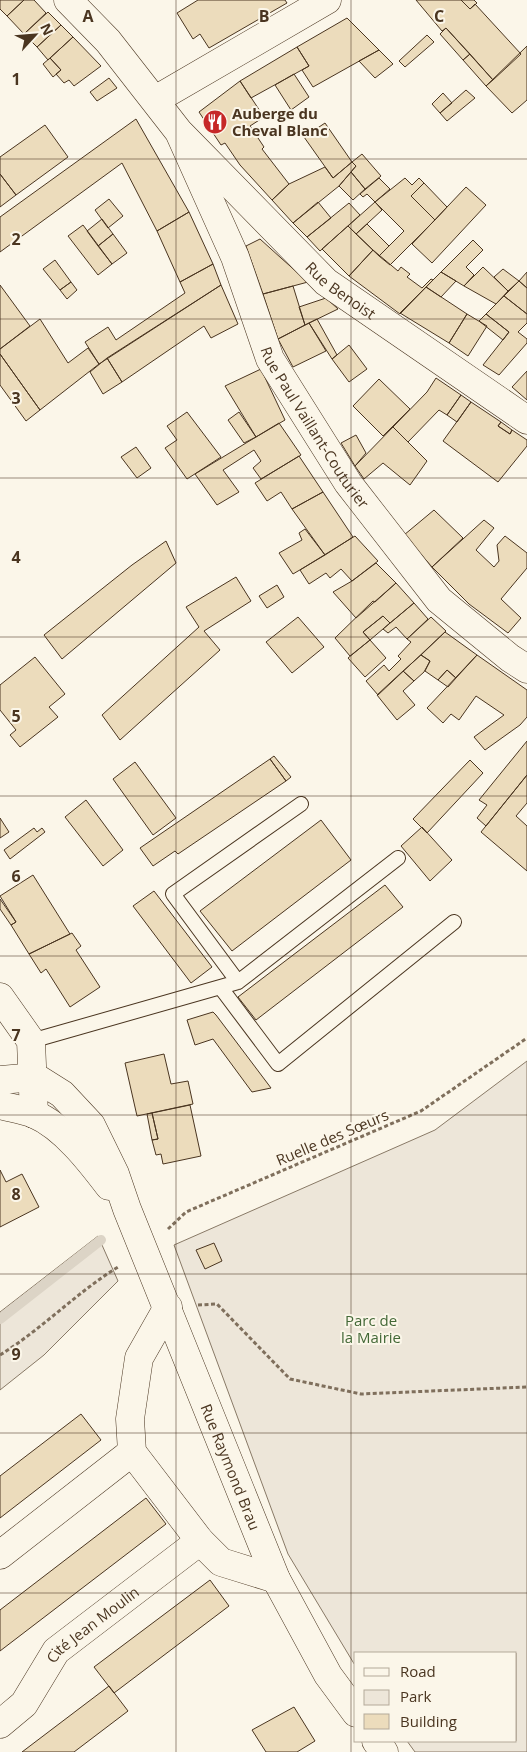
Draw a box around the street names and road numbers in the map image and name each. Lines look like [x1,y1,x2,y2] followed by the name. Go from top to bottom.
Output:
[301,257,380,323] street label: Rue Benoist
[256,344,374,512] street label: Rue Paul Vaillant-Couturier
[273,1104,391,1170] street label: Ruelle des Sœurs
[196,1401,265,1533] street label: Rue Raymond Brau
[41,1581,143,1666] street label: Cité Jean Moulin

